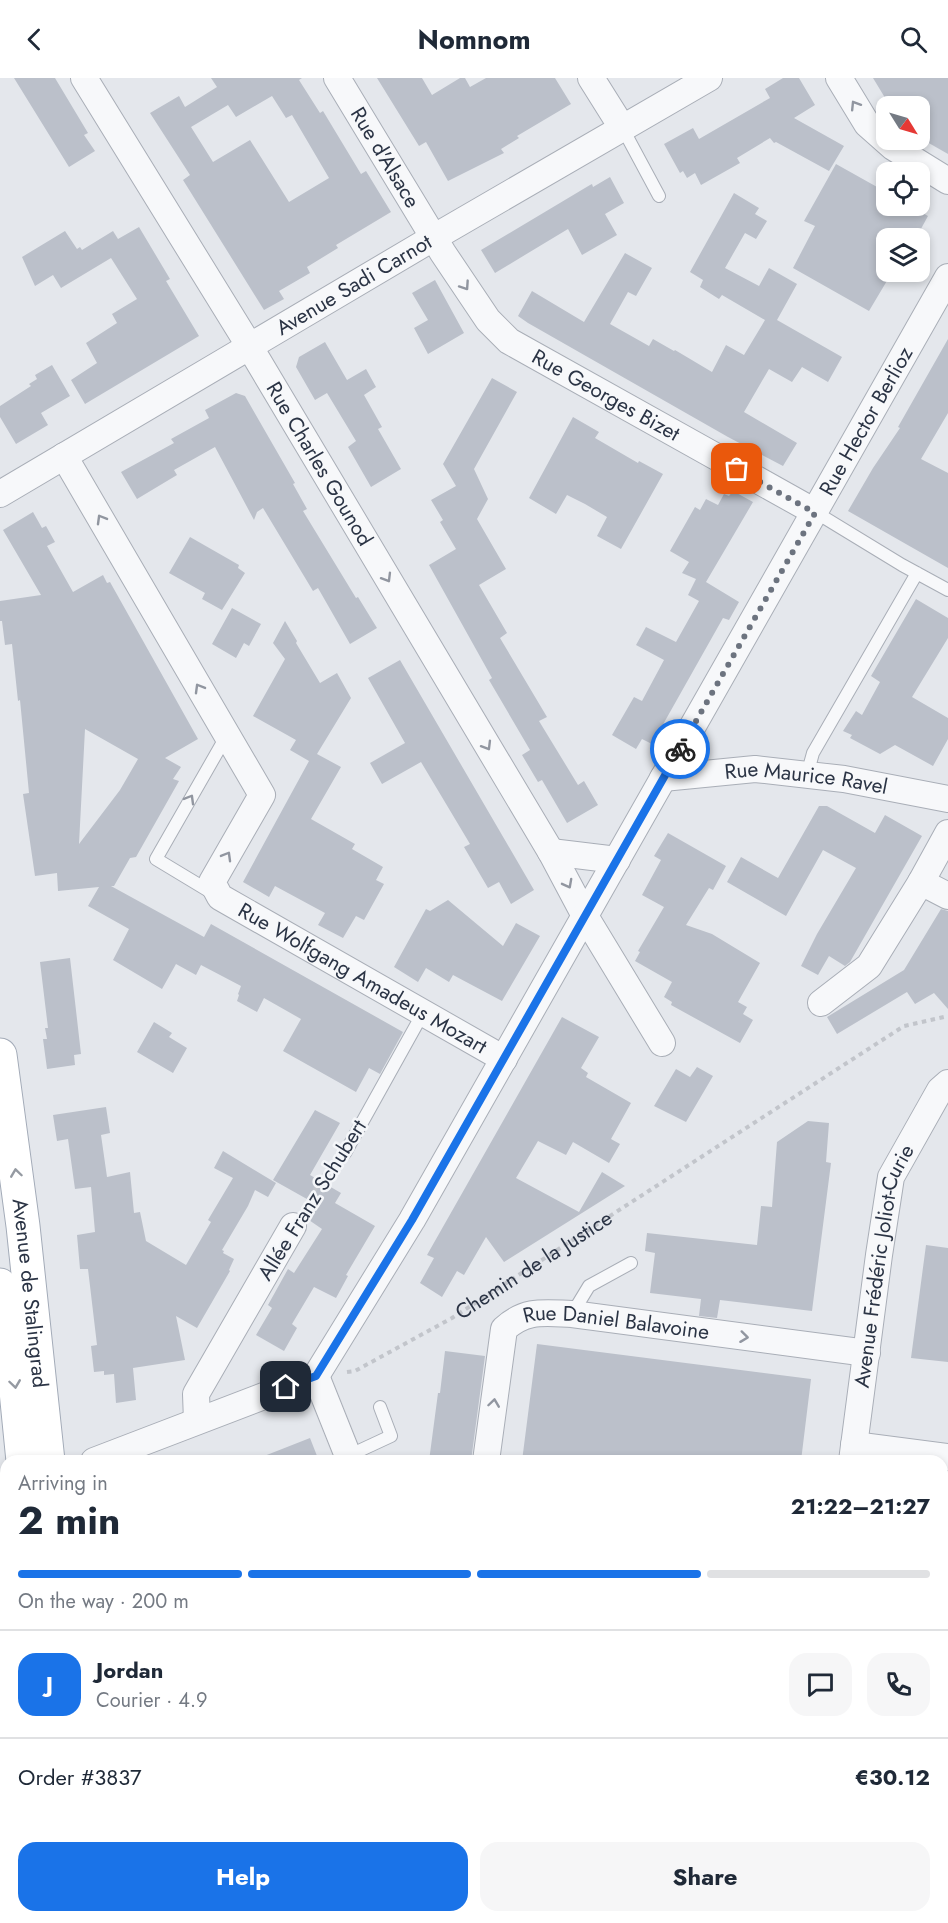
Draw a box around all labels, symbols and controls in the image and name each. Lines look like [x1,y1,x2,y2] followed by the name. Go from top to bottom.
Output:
[417,20,531,59] text: Nomnom
[18,23,51,56] icon: back
[897,23,930,56] icon: search
[876,96,930,150] north arrow
[876,96,930,282] map controls
[343,101,427,214] street label: Rue d'Alsace
[851,101,863,111] one-way arrow
[876,162,930,216] button: locate
[270,227,437,343] street label: Avenue Sadi Carnot
[876,228,930,282] button: layers
[458,280,469,291] one-way arrow
[812,341,920,501] street label: Rue Hector Berlioz
[526,342,685,449] street label: Rue Georges Bizet
[259,376,380,552] street label: Rue Charles Gounod
[711,443,762,494] pin
[720,452,753,485] icon: bag
[97,515,108,525] one-way arrow
[380,572,392,582] one-way arrow
[195,684,206,694] one-way arrow
[650,719,710,779] courier
[664,733,697,766] icon: bike
[480,739,492,750] one-way arrow
[723,754,890,802] street label: Rue Maurice Ravel
[183,795,194,805] one-way arrow
[220,852,231,863] one-way arrow
[561,878,572,888] one-way arrow
[233,895,492,1061] street label: Rue Wolfgang Amadeus Mozart
[250,1114,374,1286] street label: Allée Franz Schubert
[847,1139,922,1390] street label: Avenue Frédéric Joliot-Curie
[10,1169,22,1178] one-way arrow
[4,1197,55,1389] street label: Avenue de Stalingrad
[449,1203,618,1327] street label: Chemin de la Justice
[520,1298,711,1347] street label: Rue Daniel Balavoine
[739,1330,748,1342] one-way arrow
[260,1361,311,1412] pin
[269,1370,302,1403] icon: home
[8,1380,20,1389] one-way arrow
[487,1398,499,1408] one-way arrow
[18,1469,108,1498] text: Arriving in
[791,1490,930,1522] text: 21:22–21:27
[18,1492,120,1549] text: 2 min
[18,1587,189,1616] text: On the way · 200 m
[789,1653,852,1716] button: chat
[867,1653,930,1716] button: phone
[96,1654,163,1686] text: Jordan
[46,1668,53,1700] text: J
[96,1686,208,1715] text: Courier · 4.9
[18,1761,142,1793] text: Order #3837
[855,1761,930,1793] text: €30.12
[18,1842,468,1911] button: Help
[480,1842,930,1911] button: Share

